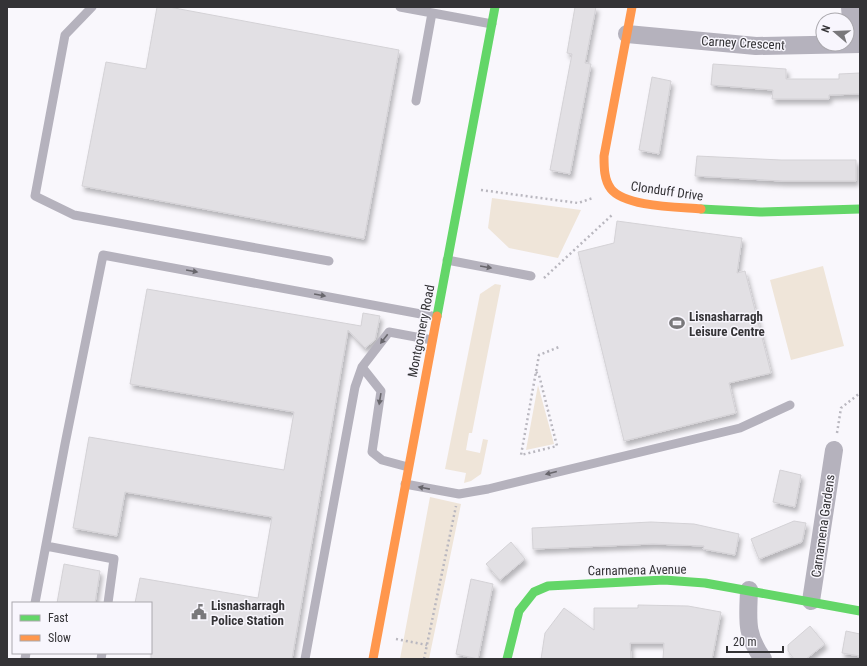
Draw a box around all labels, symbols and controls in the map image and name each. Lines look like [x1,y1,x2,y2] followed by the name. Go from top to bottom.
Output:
[815,12,855,52] north arrow
[819,23,833,34] text: N
[701,33,785,53] street label: Carney Crescent
[630,178,704,204] street label: Clonduff Drive
[479,264,492,270] one-way arrow
[186,269,198,275] one-way arrow
[405,283,437,379] street label: Montgomery Road
[314,292,326,298] one-way arrow
[689,309,765,339] place label: Lisnasharragh Leisure Centre
[668,314,686,332] sports icon: Lisnasharragh Leisure Centre
[379,334,388,345] one-way arrow
[377,393,383,405] one-way arrow
[545,470,557,476] one-way arrow
[808,473,838,579] street label: Carnamena Gardens
[418,484,430,490] one-way arrow
[587,562,687,578] street label: Carnamena Avenue
[211,598,285,628] place label: Lisnasharragh Police Station
[12,602,152,654] legend
[190,603,208,621] public building icon: Lisnasharragh Police Station
[48,611,69,625] text: Fast
[727,628,783,654] scale bar
[48,631,71,645] text: Slow
[733,635,757,649] text: 20 m

